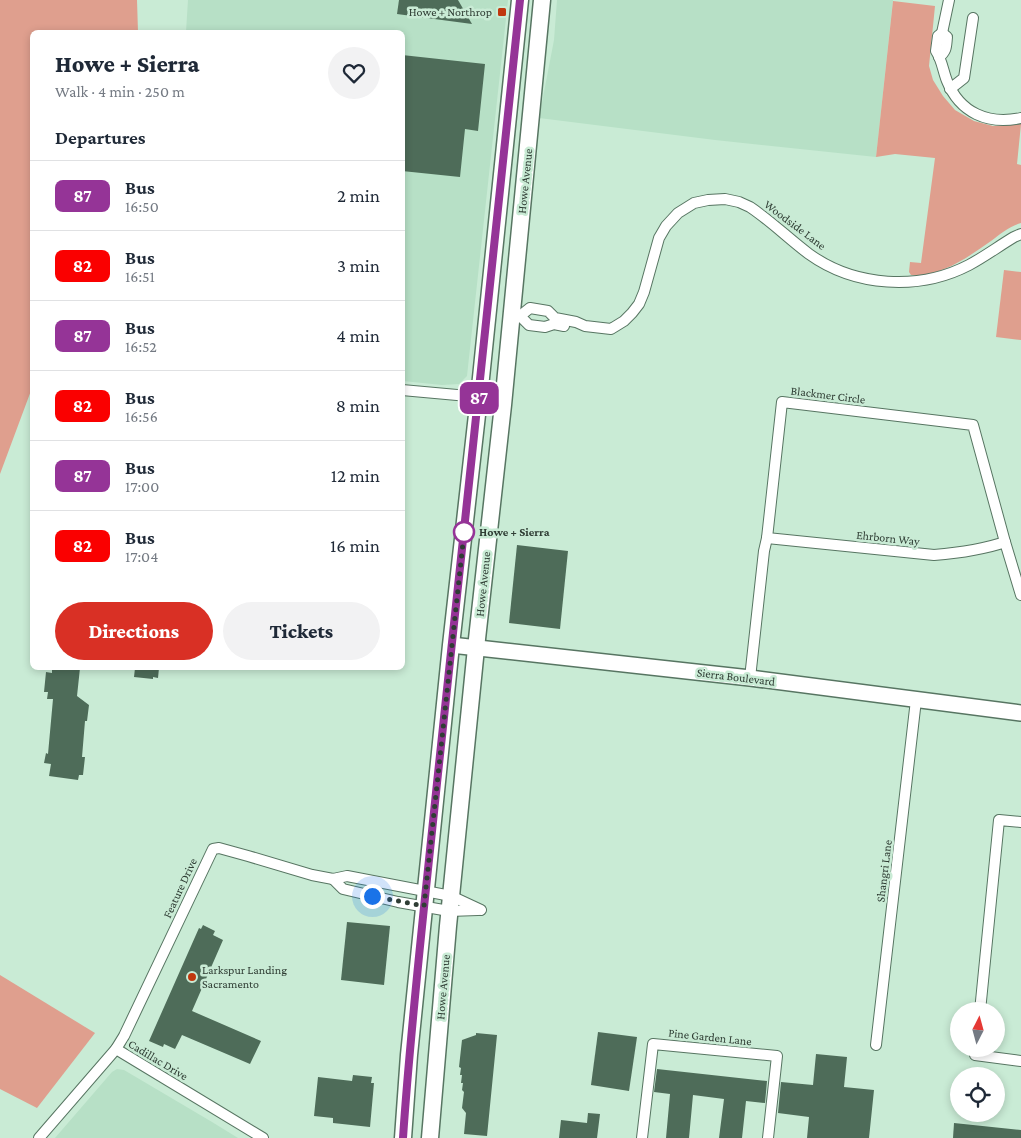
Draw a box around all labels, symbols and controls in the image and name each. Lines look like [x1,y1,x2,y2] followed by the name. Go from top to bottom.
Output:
[409,5,492,19] place label: Howe + Northrop
[496,6,508,18] marker: Howe + Northrop
[328,47,380,99] button: heart
[55,50,199,77] text: Howe + Sierra
[55,83,185,100] text: Walk · 4 min · 250 m
[55,127,146,148] text: Departures
[515,148,535,214] street label: Howe Avenue
[125,177,155,198] text: Bus
[337,185,380,206] text: 2 min
[73,186,92,206] text: 87
[761,197,829,253] street label: Woodside Lane
[125,198,159,215] text: 16:50
[125,247,155,268] text: Bus
[337,255,380,276] text: 3 min
[73,256,92,276] text: 82
[125,268,155,285] text: 16:51
[125,317,155,338] text: Bus
[336,325,380,346] text: 4 min
[73,326,92,346] text: 87
[125,338,157,355] text: 16:52
[456,382,502,414] line badge: 87
[790,383,866,407] street label: Blackmer Circle
[125,387,155,408] text: Bus
[470,388,488,408] text: 87
[336,395,380,416] text: 8 min
[73,396,92,416] text: 82
[125,408,158,425] text: 16:56
[125,457,155,478] text: Bus
[331,465,380,486] text: 12 min
[73,466,92,486] text: 87
[125,478,159,495] text: 17:00
[453,521,475,543] marker: Howe + Sierra
[479,525,550,539] place label: Howe + Sierra
[125,527,155,548] text: Bus
[856,528,921,548] street label: Ehrborn Way
[330,535,380,556] text: 16 min
[73,536,92,556] text: 82
[125,548,158,565] text: 17:04
[473,551,493,617] street label: Howe Avenue
[55,602,213,660] button: Directions
[223,602,380,660] button: Tickets
[696,665,777,689] street label: Sierra Boulevard
[873,839,895,903] street label: Shangri Lane
[160,856,200,920] street label: Feature Drive
[360,884,385,909] your location
[433,954,453,1020] street label: Howe Avenue
[202,963,287,991] place label: Larkspur Landing Sacramento
[186,971,198,983] marker: Larkspur Landing Sacramento
[950,1002,1005,1058] north arrow
[950,1002,1005,1122] map controls
[668,1026,752,1048] street label: Pine Garden Lane
[126,1037,190,1083] street label: Cadillac Drive
[950,1067,1005,1122] button: locate

